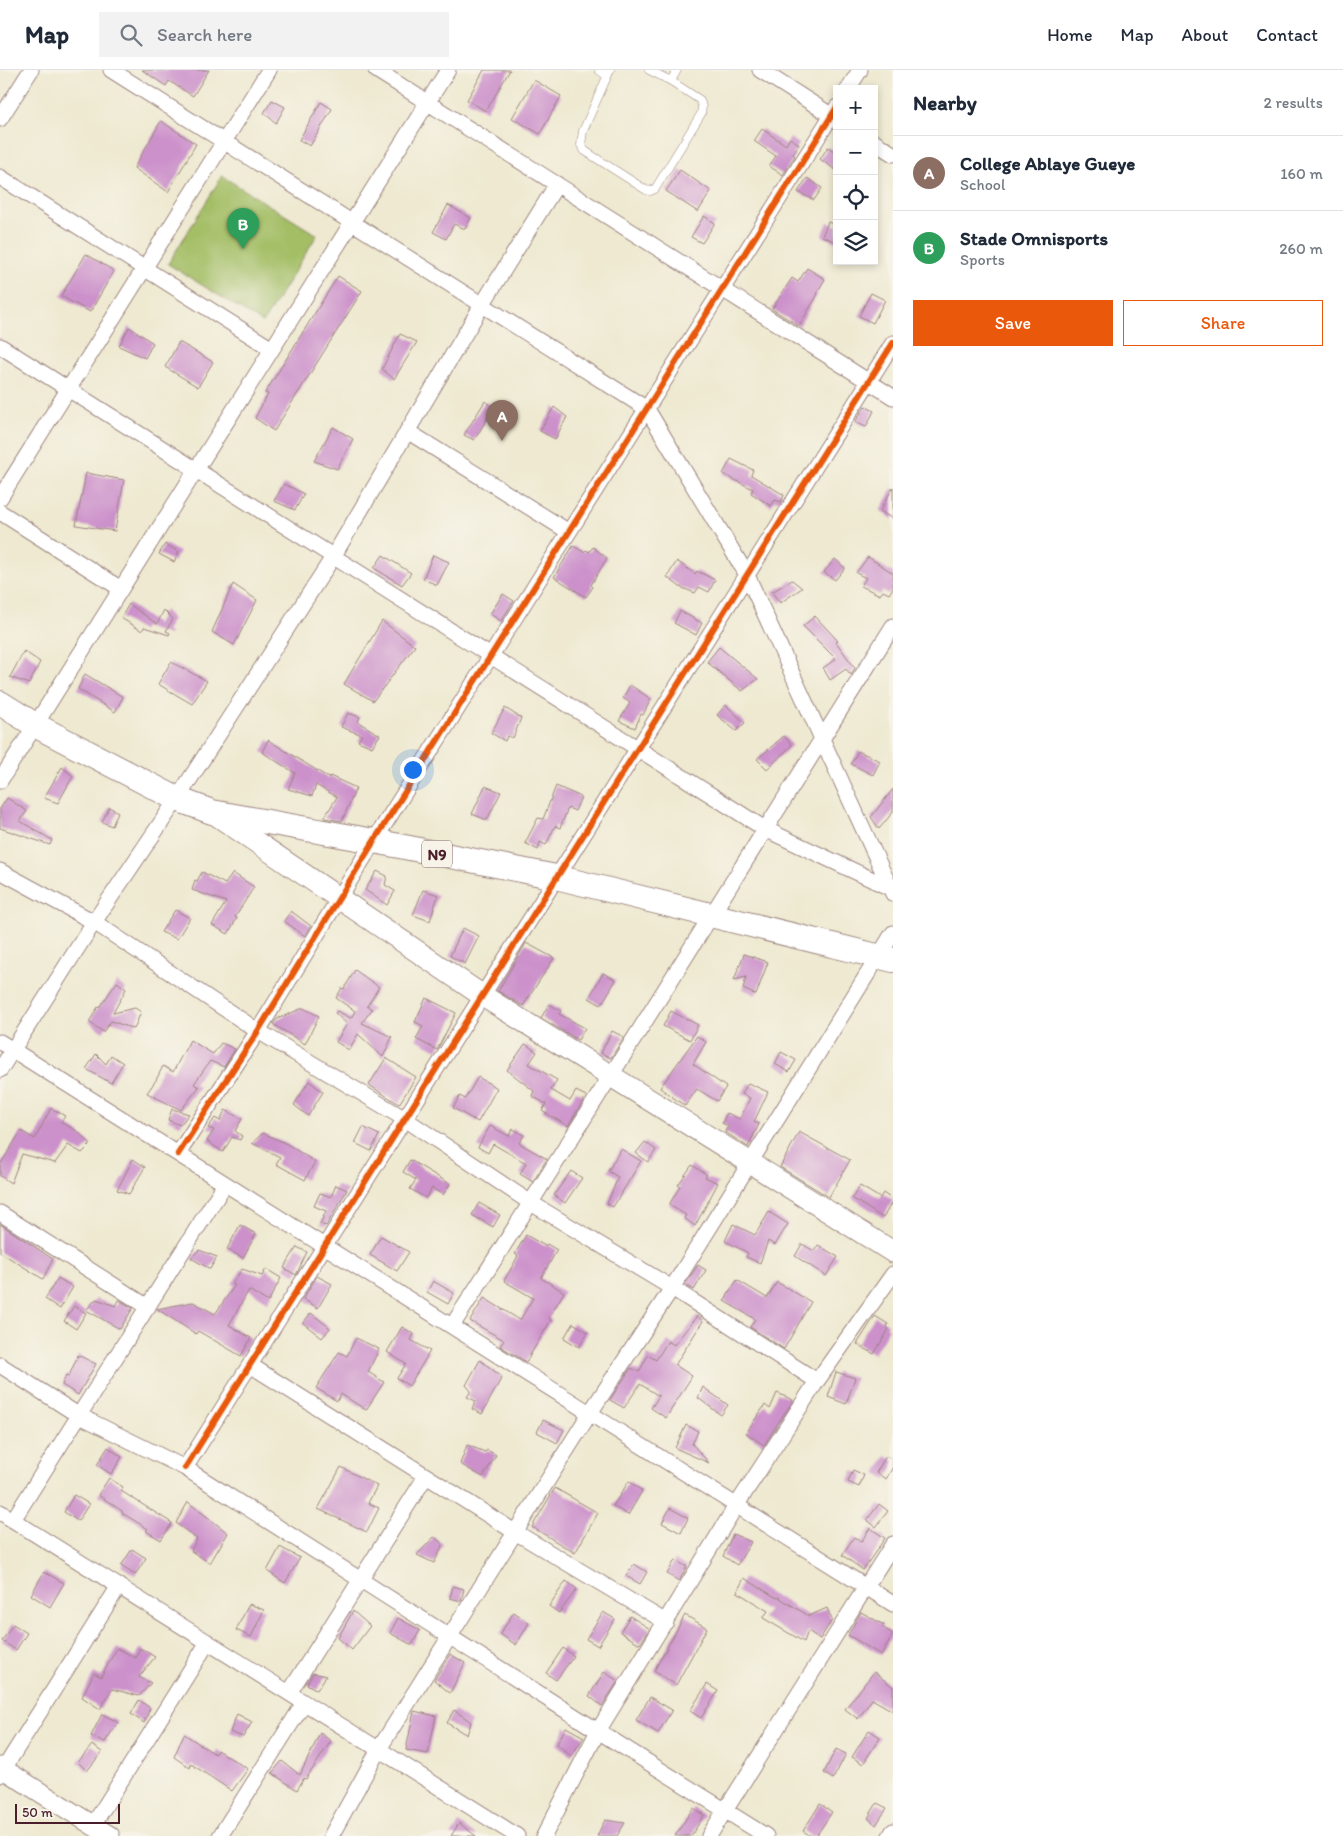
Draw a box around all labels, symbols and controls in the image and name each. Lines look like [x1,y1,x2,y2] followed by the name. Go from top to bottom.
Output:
[99,12,449,57] search box
[25,20,69,49] text: Map
[117,21,145,49] icon: search
[157,23,252,46] text: Search here
[1047,24,1093,46] text: Home
[1121,24,1154,46] text: Map
[1182,24,1228,46] text: About
[1256,24,1318,46] text: Contact
[833,85,878,265] map controls
[833,85,878,130] button: +
[913,90,977,115] text: Nearby
[1263,93,1323,112] text: 2 results
[833,130,878,175] button: −
[960,152,1135,175] text: College Ablaye Gueye
[924,164,934,183] text: A
[1280,164,1323,183] text: 160 m
[833,175,878,220] button: locate
[960,175,1006,194] text: School
[227,208,259,249] pin: B
[833,220,878,265] button: layers
[960,227,1108,250] text: Stade Omnisports
[924,239,934,258] text: B
[1279,239,1323,258] text: 260 m
[960,250,1005,269] text: Sports
[913,300,1113,346] button: Save
[1123,300,1323,346] button: Share
[486,400,518,441] pin: A
[400,757,426,783] your location
[422,841,452,868] road number: N9
[15,1801,120,1824] scale bar
[22,1804,53,1821] text: 50 m

